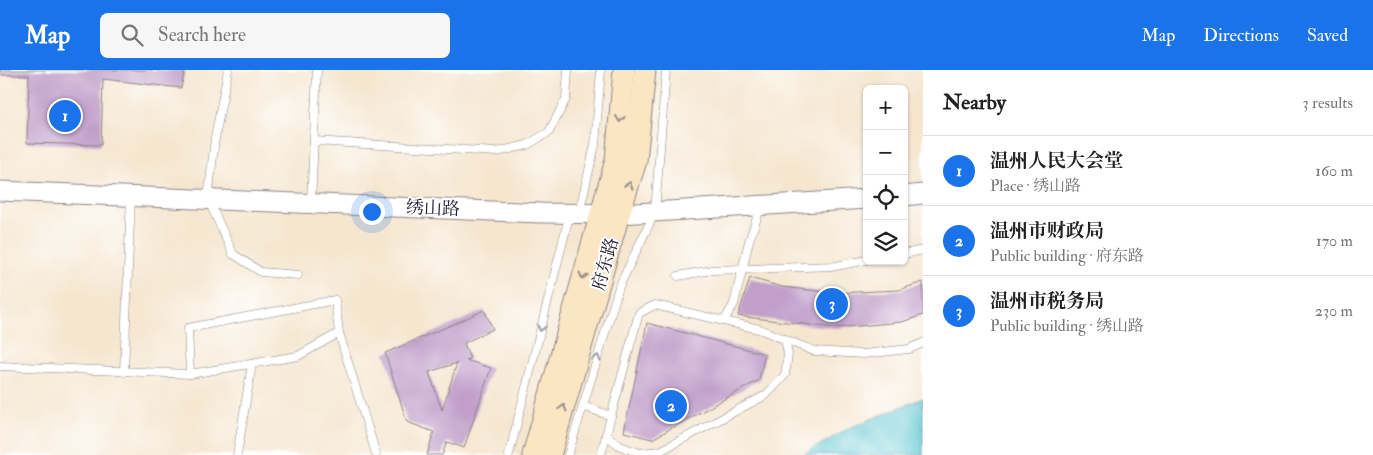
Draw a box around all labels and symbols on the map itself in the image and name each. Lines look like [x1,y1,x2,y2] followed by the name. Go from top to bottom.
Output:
[49,97,81,135] pin: 1
[615,115,626,123] one-way arrow
[623,181,633,190] one-way arrow
[406,196,460,221] street label: 绣山路
[359,199,385,225] your location
[587,235,624,293] street label: 府东路
[579,272,589,280] one-way arrow
[816,285,848,323] pin: 3
[536,324,547,333] one-way arrow
[592,355,602,363] one-way arrow
[655,387,687,425] pin: 2
[558,405,568,413] one-way arrow

